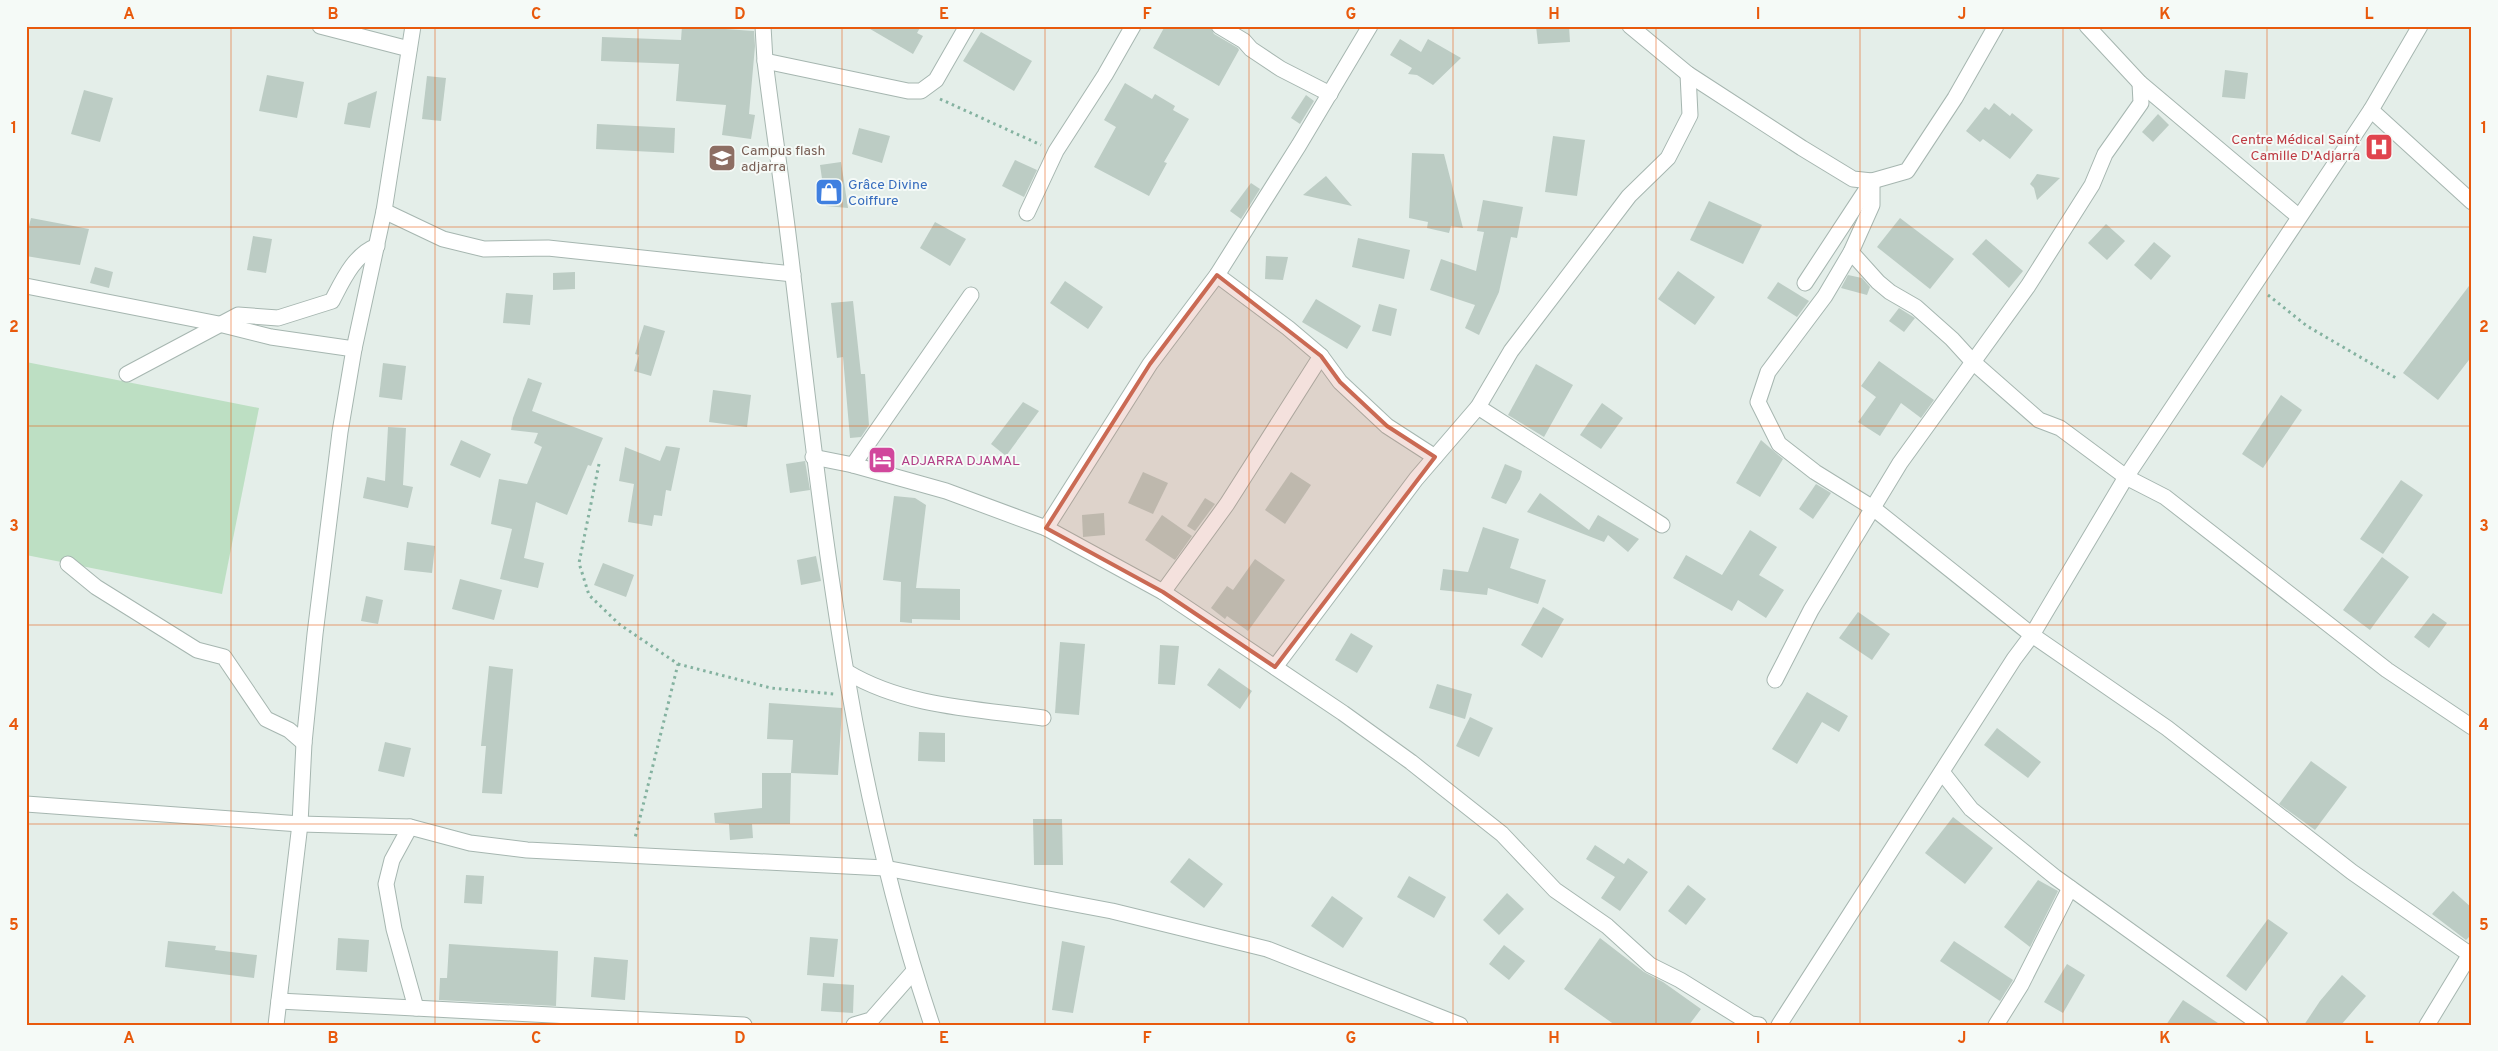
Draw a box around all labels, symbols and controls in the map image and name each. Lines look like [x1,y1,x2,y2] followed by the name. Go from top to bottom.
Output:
[123,5,135,25] text: A
[327,5,339,25] text: B
[531,5,541,25] text: C
[734,5,746,25] text: D
[939,5,949,25] text: E
[1142,5,1152,25] text: F
[1346,5,1356,25] text: G
[1548,5,1560,25] text: H
[1756,5,1760,25] text: I
[1958,5,1966,25] text: J
[2159,5,2171,25] text: K
[2364,5,2374,25] text: L
[11,119,17,139] text: 1
[2481,119,2487,139] text: 1
[2231,132,2360,165] place label: Centre Médical Saint Camille D'Adjarra
[2364,132,2394,162] hospital icon: Centre Médical Saint Camille D'Adjarra
[707,143,737,173] school or university icon: Campus flash adjarra
[741,143,825,176] place label: Campus flash adjarra
[814,177,844,207] shop icon: Grâce Divine Coiffure
[848,177,928,210] place label: Grâce Divine Coiffure
[9,318,19,338] text: 2
[2479,318,2489,338] text: 2
[867,445,897,475] hotel icon: ADJARRA DJAMAL
[901,453,1020,470] place label: ADJARRA DJAMAL
[9,517,19,537] text: 3
[2479,517,2489,537] text: 3
[9,716,19,736] text: 4
[2479,716,2489,736] text: 4
[9,916,19,936] text: 5
[2479,916,2489,936] text: 5
[123,1029,135,1049] text: A
[327,1029,339,1049] text: B
[531,1029,541,1049] text: C
[734,1029,746,1049] text: D
[939,1029,949,1049] text: E
[1142,1029,1152,1049] text: F
[1346,1029,1356,1049] text: G
[1548,1029,1560,1049] text: H
[1756,1029,1760,1049] text: I
[1958,1029,1966,1049] text: J
[2159,1029,2171,1049] text: K
[2364,1029,2374,1049] text: L

